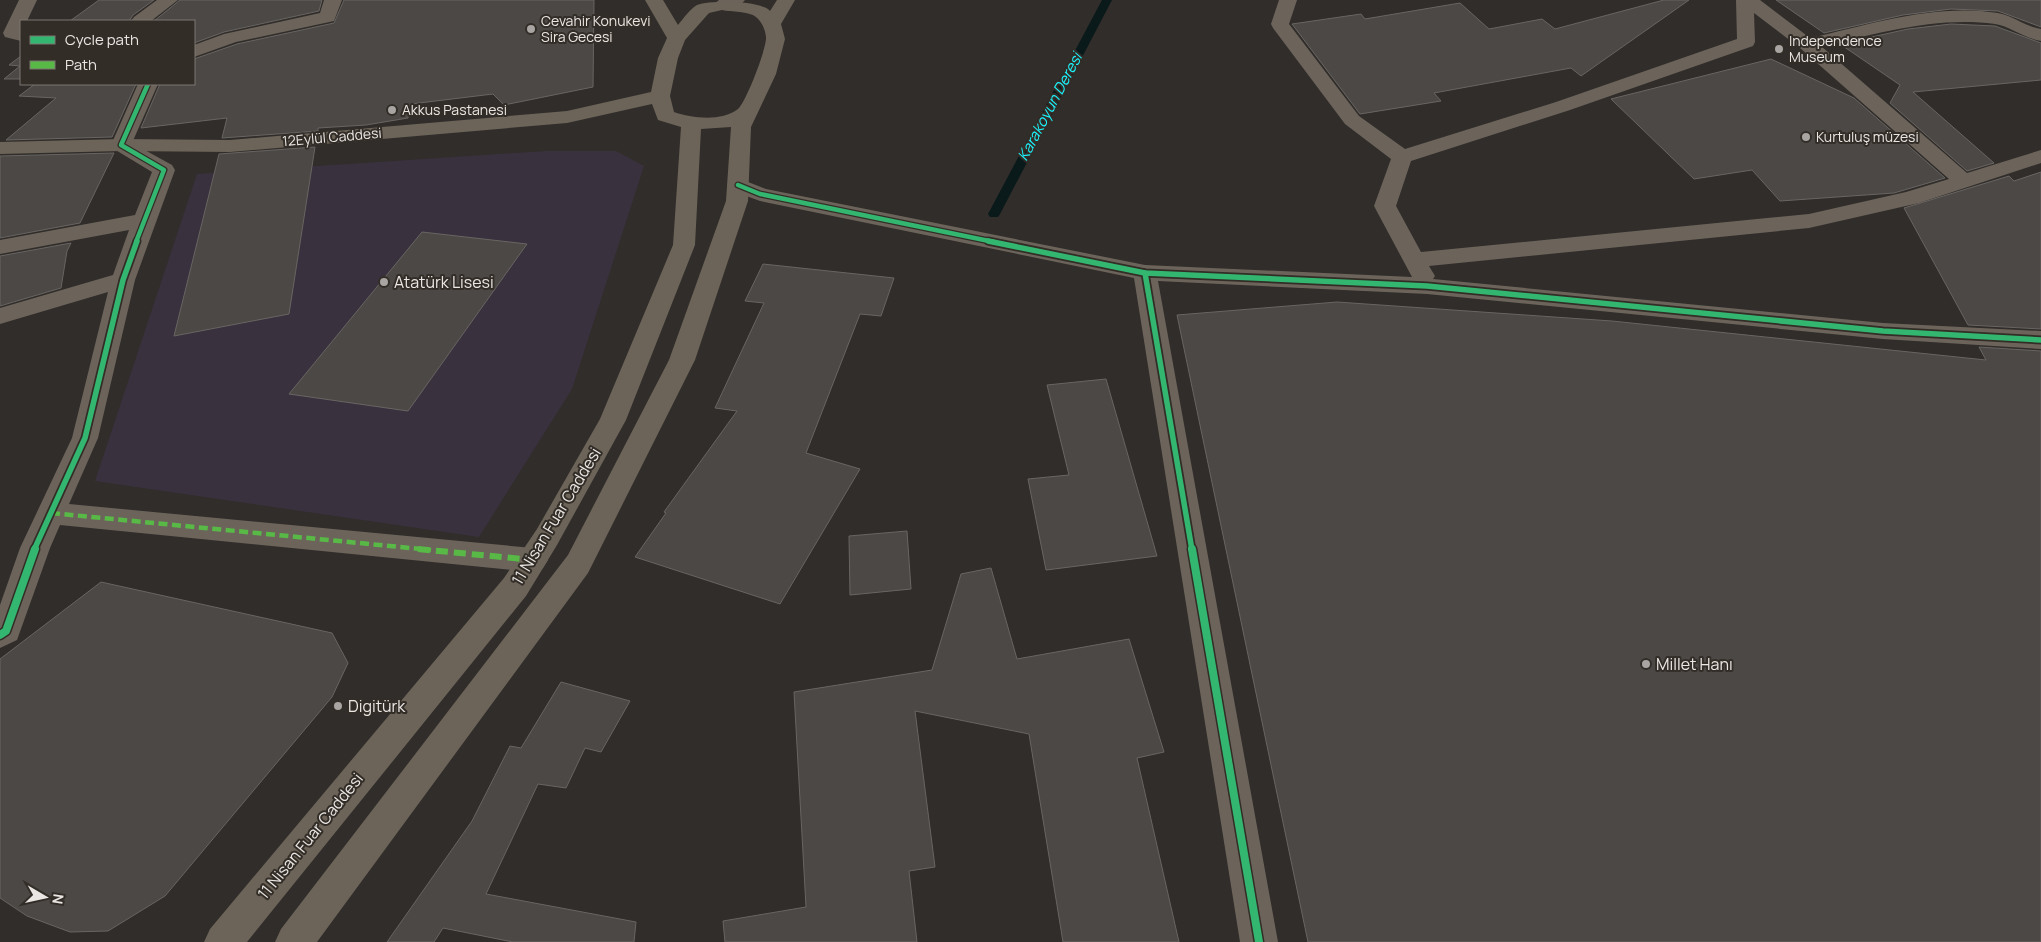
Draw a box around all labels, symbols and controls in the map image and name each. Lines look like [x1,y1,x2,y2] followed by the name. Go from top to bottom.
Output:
[541,11,651,46] place label: Cevahir Konukevi Sira Gecesi
[20,20,195,85] legend
[525,23,537,35] marker: Cevahir Konukevi Sira Gecesi
[65,29,139,50] text: Cycle path
[1789,31,1882,66] place label: Independence Museum
[1773,43,1785,55] marker: Independence Museum
[1012,47,1088,164] water label: Karakoyun Deresi
[65,54,97,75] text: Path
[402,100,507,119] place label: Akkus Pastanesi
[386,104,398,116] marker: Akkus Pastanesi
[281,123,382,150] street label: 12Eylül Caddesi
[1816,127,1919,146] place label: Kurtuluş müzesi
[1800,131,1812,143] marker: Kurtuluş müzesi
[394,271,494,293] place label: Atatürk Lisesi
[378,276,390,288] marker: Atatürk Lisesi
[506,443,606,589] street label: 11 Nisan Fuar Caddesi
[1656,653,1733,675] place label: Millet Hanı
[1640,658,1652,670] marker: Millet Hanı
[348,695,406,717] place label: Digitürk
[332,700,344,712] marker: Digitürk
[252,768,368,904] street label: 11 Nisan Fuar Caddesi
[20,872,70,922] north arrow
[48,893,69,906] text: N

